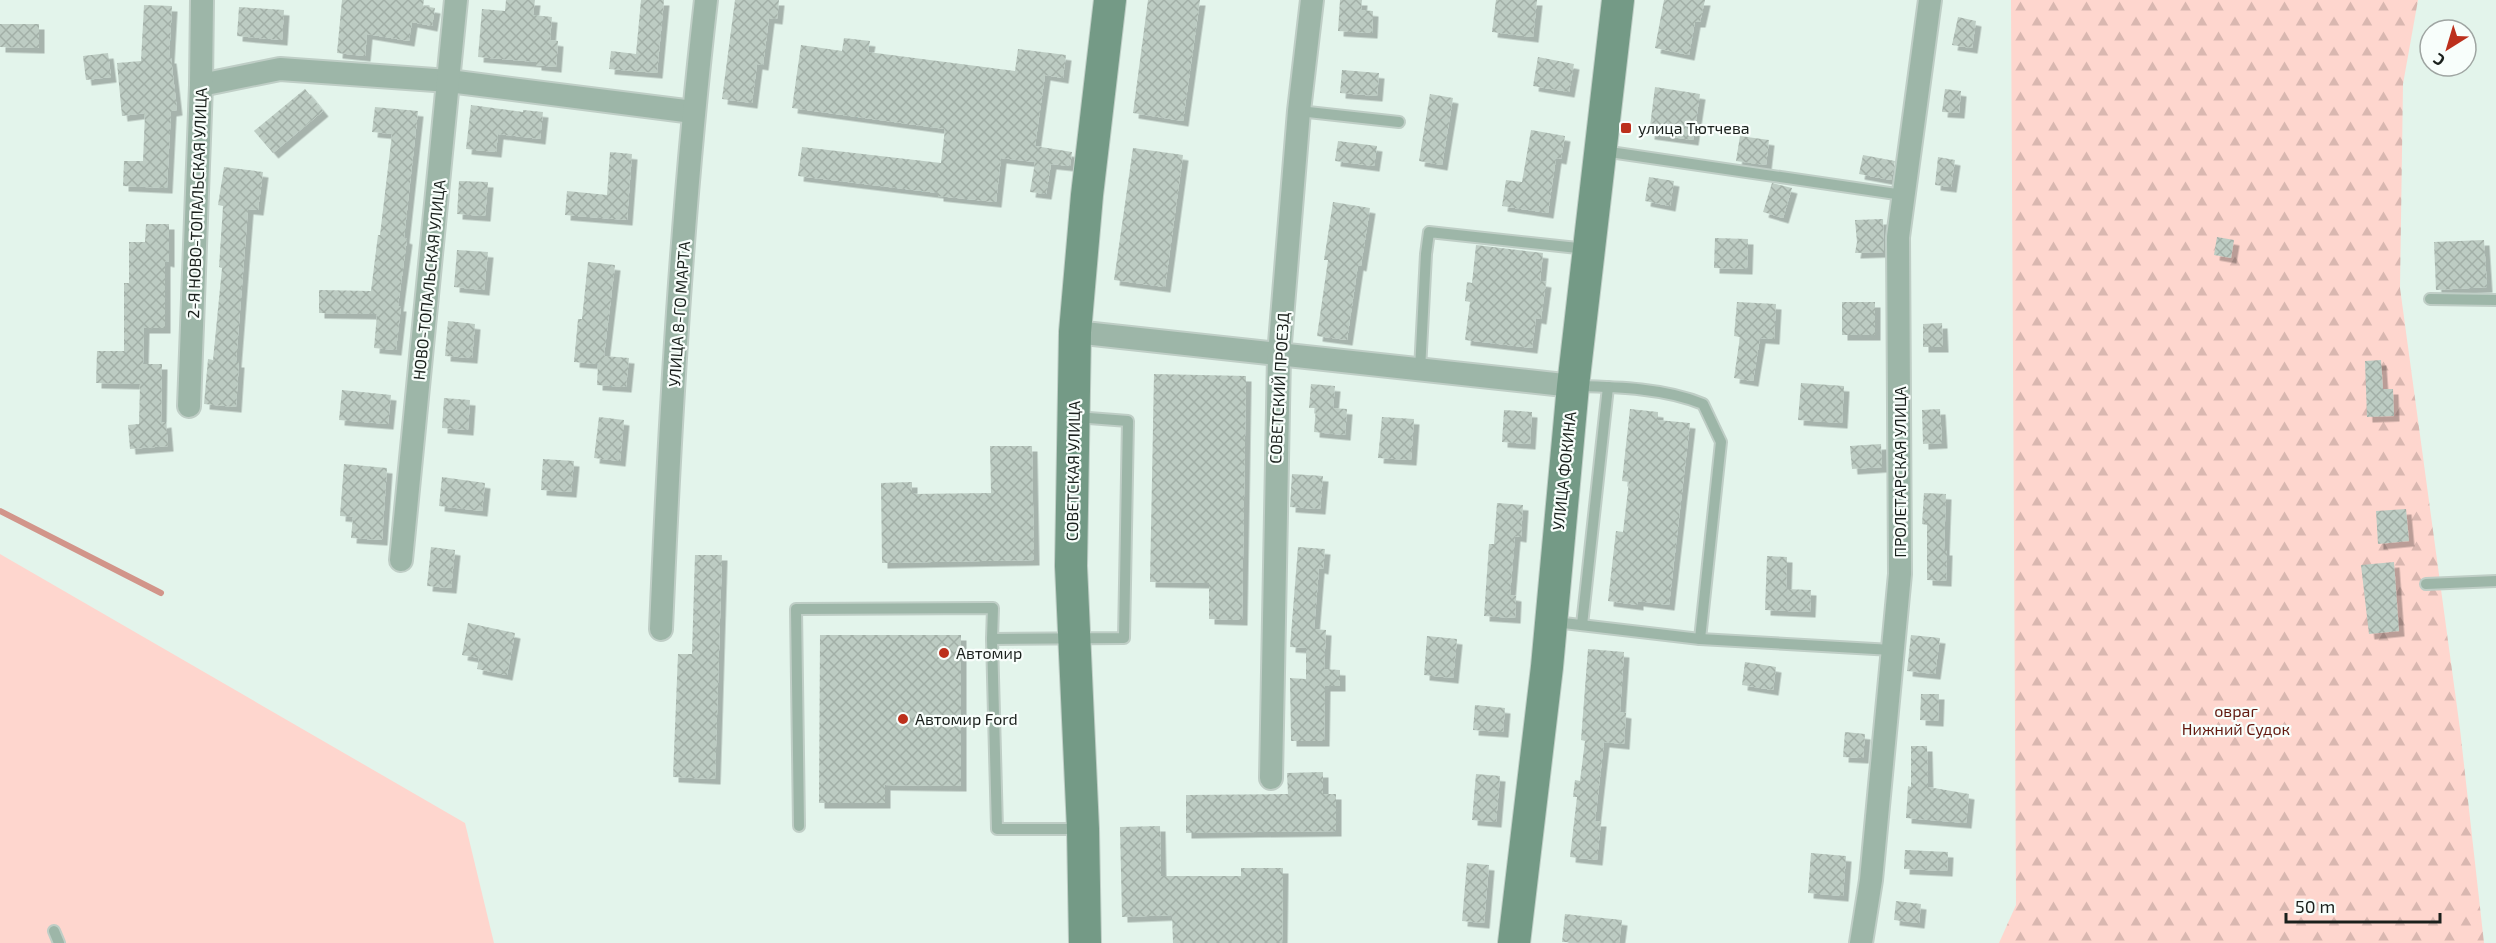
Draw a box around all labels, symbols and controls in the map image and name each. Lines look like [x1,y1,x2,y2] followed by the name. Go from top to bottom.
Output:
[2418,18,2478,78] north arrow
[2429,50,2448,71] text: С
[183,87,210,319] street label: 2-Я НОВО-ТОПАЛЬСКАЯ УЛИЦА
[1638,118,1750,138] place label: улица Тютчева
[1619,121,1633,135] marker: улица Тютчева
[409,179,448,381] street label: НОВО-ТОПАЛЬСКАЯ УЛИЦА
[664,240,693,388] street label: УЛИЦА 8-ГО МАРТА
[1265,312,1292,464] street label: СОВЕТСКИЙ ПРОЕЗД
[1890,386,1909,558] street label: ПРОЛЕТАРСКАЯ УЛИЦА
[1062,401,1083,541] street label: СОВЕТСКАЯ УЛИЦА
[1548,410,1579,531] street label: УЛИЦА ФОКИНА
[956,643,1022,662] place label: Автомир
[937,646,951,660] marker: Автомир
[2182,701,2291,739] park label: овраг Нижний Судок
[915,709,1018,728] place label: Автомир Ford
[896,712,910,726] marker: Автомир Ford
[2286,886,2440,924] scale bar
[2295,895,2335,917] text: 50 m

